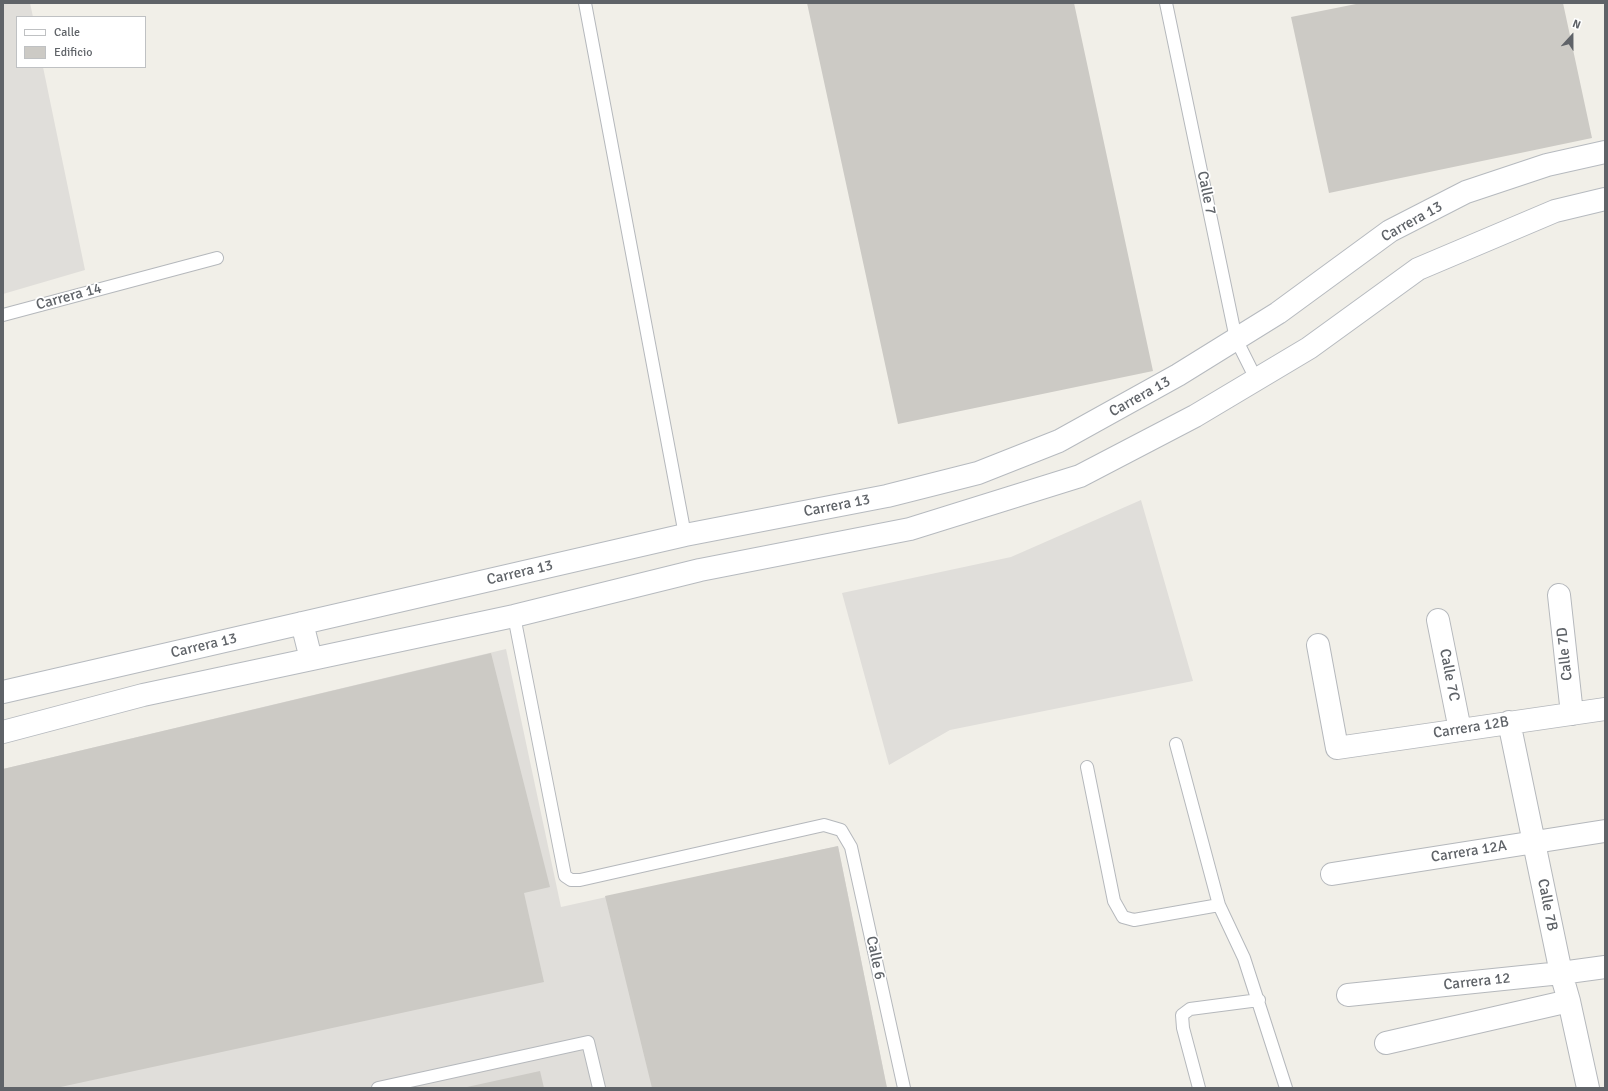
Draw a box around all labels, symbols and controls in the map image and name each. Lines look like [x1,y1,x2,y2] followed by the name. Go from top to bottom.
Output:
[16,16,146,68] legend
[1552,16,1592,56] north arrow
[1571,17,1582,32] text: N
[54,25,80,40] text: Calle
[54,45,92,60] text: Edificio
[1193,170,1219,216] street label: Calle 7
[1378,198,1446,246] street label: Carrera 13
[34,280,104,314] street label: Carrera 14
[1106,373,1174,421] street label: Carrera 13
[802,491,872,521] street label: Carrera 13
[485,557,555,589] street label: Carrera 13
[1553,626,1577,682] street label: Calle 7D
[169,630,239,662] street label: Carrera 13
[1435,647,1463,703] street label: Calle 7C
[1432,713,1510,743] street label: Carrera 12B
[1430,837,1508,867] street label: Carrera 12A
[1533,877,1561,933] street label: Calle 7B
[862,935,888,981] street label: Calle 6
[1443,970,1511,994] street label: Carrera 12

